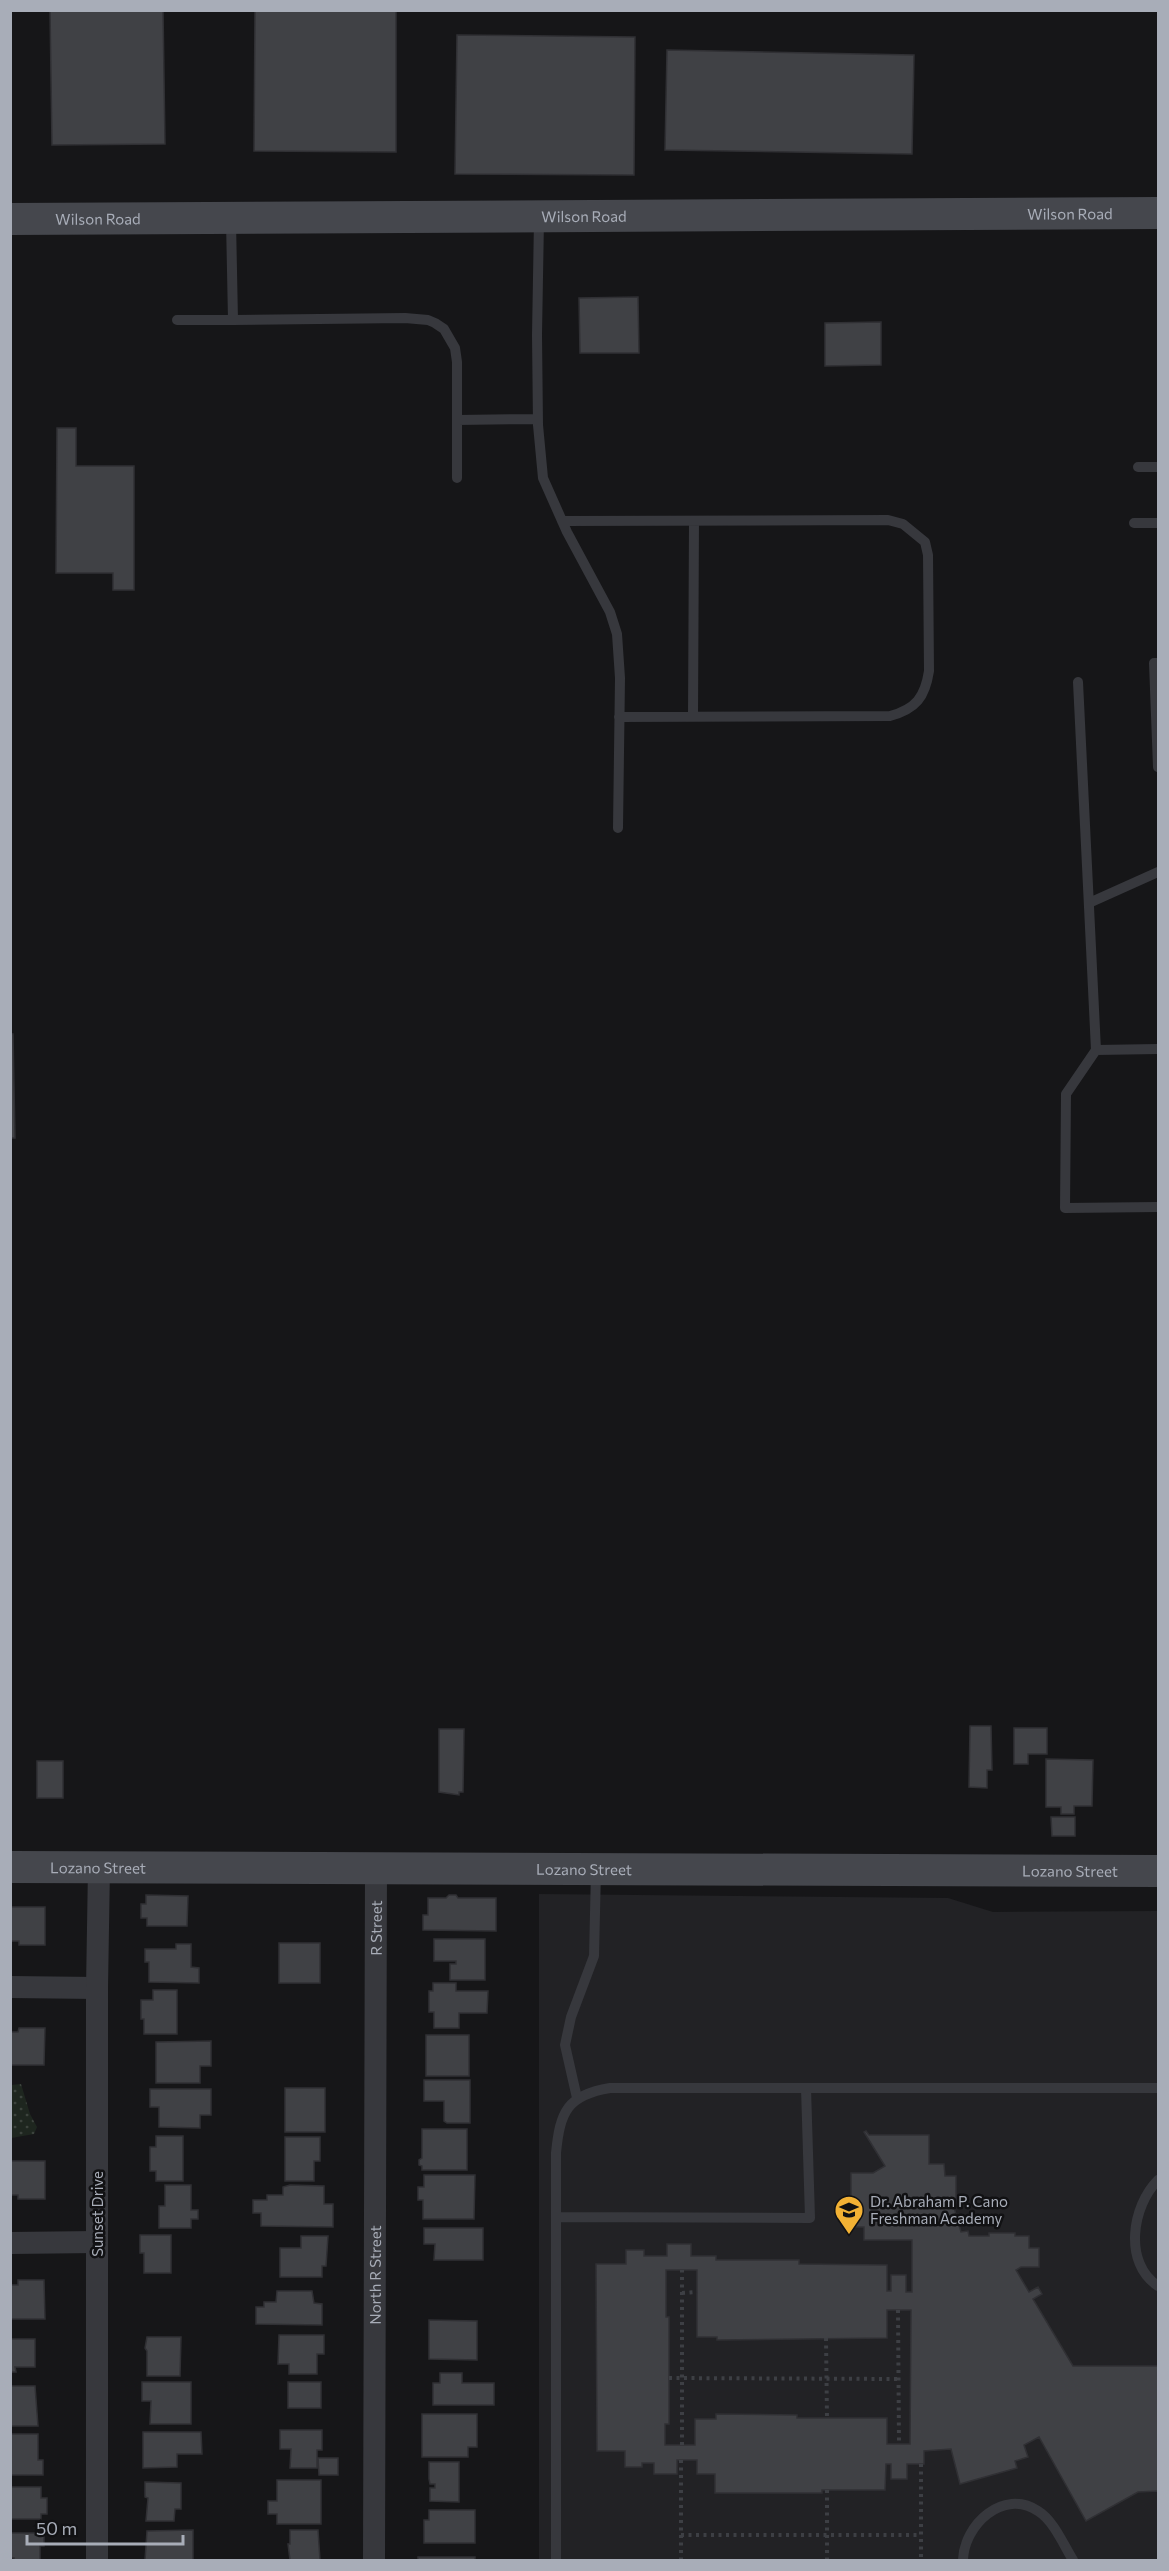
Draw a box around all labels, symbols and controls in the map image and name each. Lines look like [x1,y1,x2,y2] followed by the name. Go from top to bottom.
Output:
[1027,204,1113,223] street label: Wilson Road
[541,207,627,225] street label: Wilson Road
[55,209,141,228] street label: Wilson Road
[50,1858,146,1876] street label: Lozano Street
[536,1860,632,1878] street label: Lozano Street
[1022,1862,1118,1880] street label: Lozano Street
[367,1900,385,1956] street label: R Street
[88,2171,106,2257] street label: Sunset Drive
[870,2192,1008,2227] place label: Dr. Abraham P. Cano Freshman Academy
[833,2194,865,2236] school or university icon: Dr. Abraham P. Cano Freshman Academy
[366,2225,384,2325] street label: North R Street
[27,2508,183,2546] scale bar
[36,2517,77,2539] text: 50 m

